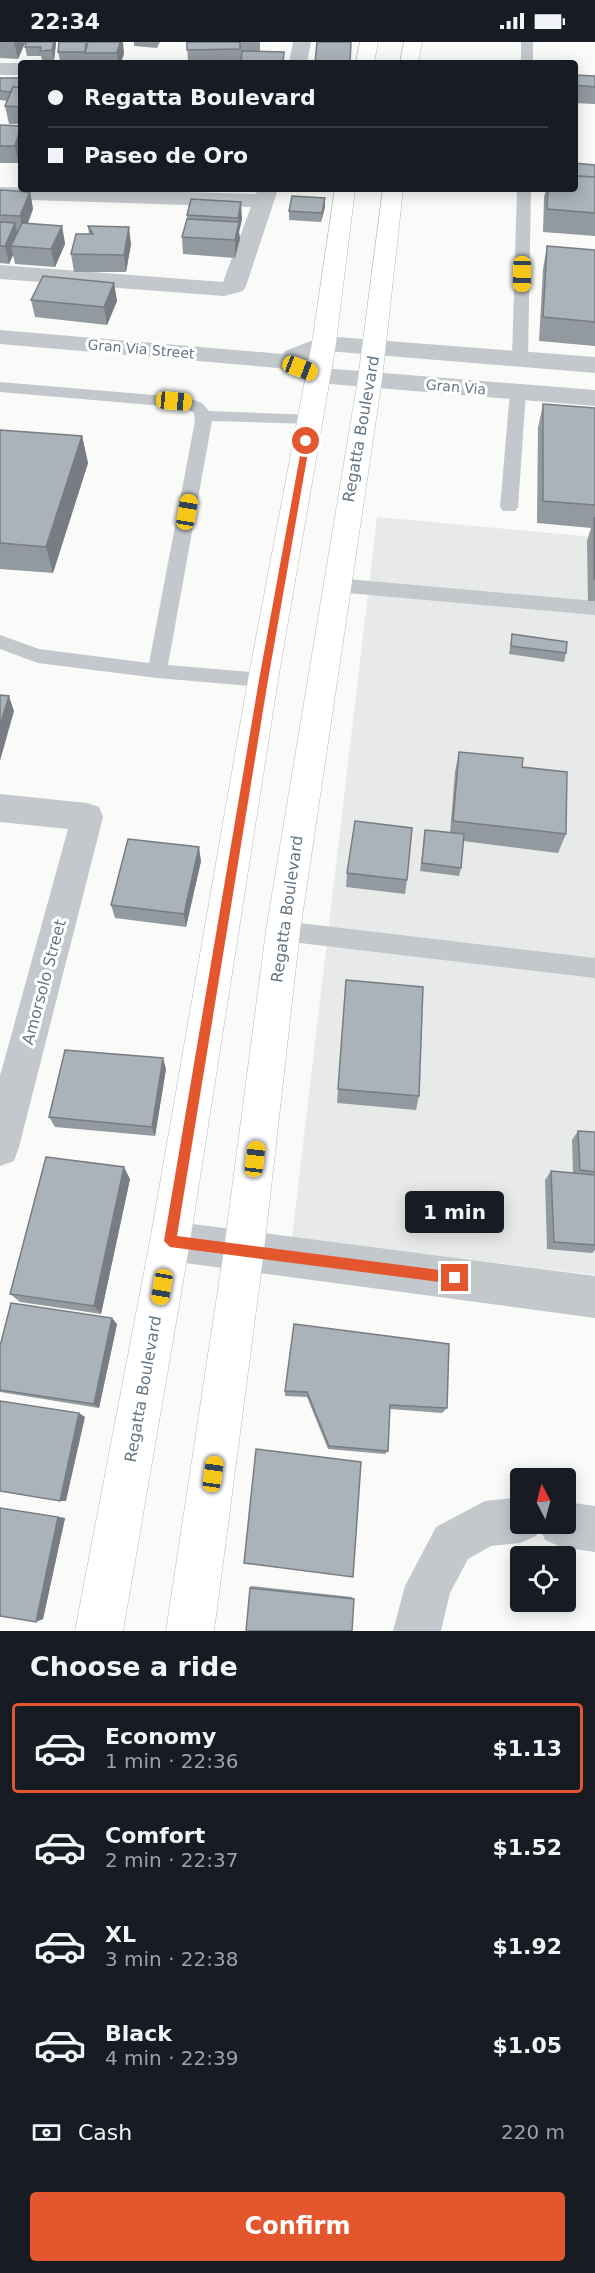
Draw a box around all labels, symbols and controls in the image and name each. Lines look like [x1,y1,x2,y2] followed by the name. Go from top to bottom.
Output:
[30,9,100,34] text: 22:34
[84,85,316,110] text: Regatta Boulevard
[84,143,248,168] text: Paseo de Oro
[513,256,531,292] car
[87,336,196,362] street label: Gran Via Street
[280,353,320,383] car
[339,354,383,504] street label: Regatta Boulevard
[425,376,487,398] street label: Gran Via
[155,390,193,412] car
[292,427,319,454] route start
[175,493,199,531] car
[267,834,307,984] street label: Regatta Boulevard
[18,917,70,1047] street label: Amorsolo Street
[244,1140,266,1178] car
[406,1191,504,1233] callout: 1 min
[423,1200,486,1224] text: 1 min
[441,1264,468,1291] route end
[150,1268,174,1306] car
[121,1314,165,1464] street label: Regatta Boulevard
[202,1455,224,1493] car
[510,1468,576,1534] north arrow
[510,1468,576,1612] map controls
[510,1546,576,1612] button: locate
[30,1651,238,1682] text: Choose a ride
[33,1721,87,1775] icon: car
[105,1724,216,1749] text: Economy
[492,1736,562,1761] text: $1.13
[105,1749,239,1773] text: 1 min · 22:36
[33,1820,87,1874] icon: car
[105,1823,205,1848] text: Comfort
[492,1835,562,1860] text: $1.52
[105,1848,239,1872] text: 2 min · 22:37
[33,1919,87,1973] icon: car
[105,1922,136,1947] text: XL
[492,1934,562,1959] text: $1.92
[105,1947,239,1971] text: 3 min · 22:38
[33,2018,87,2072] icon: car
[105,2021,172,2046] text: Black
[492,2033,562,2058] text: $1.05
[105,2046,239,2070] text: 4 min · 22:39
[30,2116,63,2149] icon: cash
[78,2120,132,2145] text: Cash
[501,2120,565,2144] text: 220 m
[30,2192,565,2261] button: Confirm

